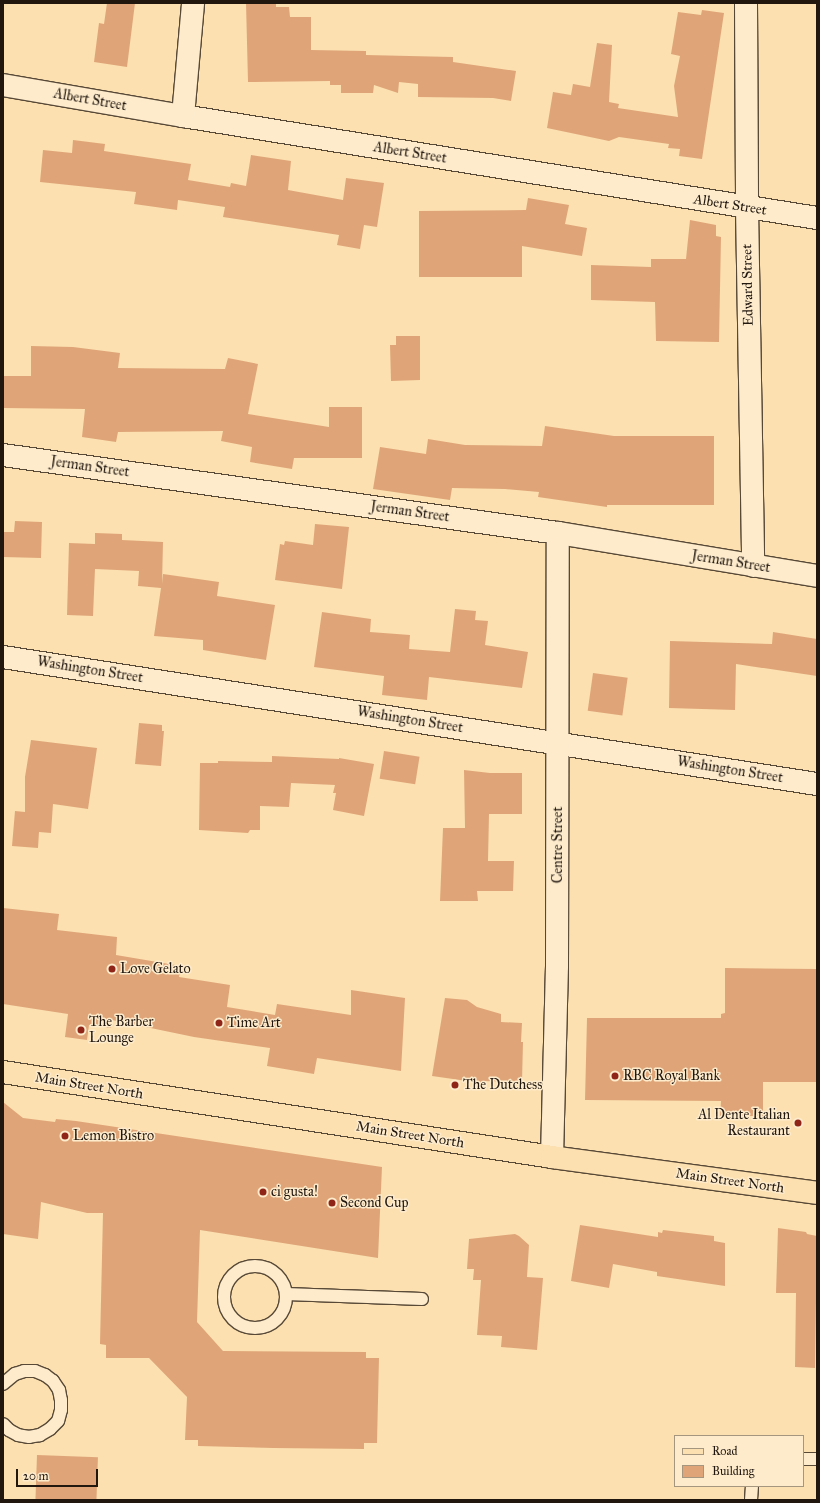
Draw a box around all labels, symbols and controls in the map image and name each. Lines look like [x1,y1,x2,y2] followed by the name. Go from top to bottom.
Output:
[52,85,128,115] street label: Albert Street
[372,139,448,167] street label: Albert Street
[692,191,768,219] street label: Albert Street
[739,244,757,326] street label: Edward Street
[49,453,131,481] street label: Jerman Street
[369,498,451,526] street label: Jerman Street
[690,547,772,577] street label: Jerman Street
[36,653,144,687] street label: Washington Street
[356,703,464,737] street label: Washington Street
[676,753,784,787] street label: Washington Street
[550,807,566,883] street label: Centre Street
[120,961,191,977] place label: Love Gelato
[107,964,117,974] marker: Love Gelato
[89,1014,153,1046] place label: The Barber Lounge
[227,1015,281,1031] place label: Time Art
[214,1018,224,1028] marker: Time Art
[76,1025,86,1035] marker: The Barber Lounge
[623,1068,720,1084] place label: RBC Royal Bank
[34,1069,144,1103] street label: Main Street North
[610,1071,620,1081] marker: RBC Royal Bank
[463,1077,542,1093] place label: The Dutchess
[450,1080,460,1090] marker: The Dutchess
[698,1107,790,1140] place label: Al Dente Italian Restaurant
[355,1118,465,1152] street label: Main Street North
[793,1118,803,1128] marker: Al Dente Italian Restaurant
[73,1128,154,1144] place label: Lemon Bistro
[60,1131,70,1141] marker: Lemon Bistro
[675,1165,785,1197] street label: Main Street North
[271,1184,318,1200] place label: ci gusta!
[258,1187,268,1197] marker: ci gusta!
[340,1195,409,1211] place label: Second Cup
[327,1198,337,1208] marker: Second Cup
[674,1435,804,1487] legend
[712,1444,738,1458] text: Road
[18,1461,100,1487] scale bar
[712,1464,754,1478] text: Building
[23,1469,49,1483] text: 20 m

